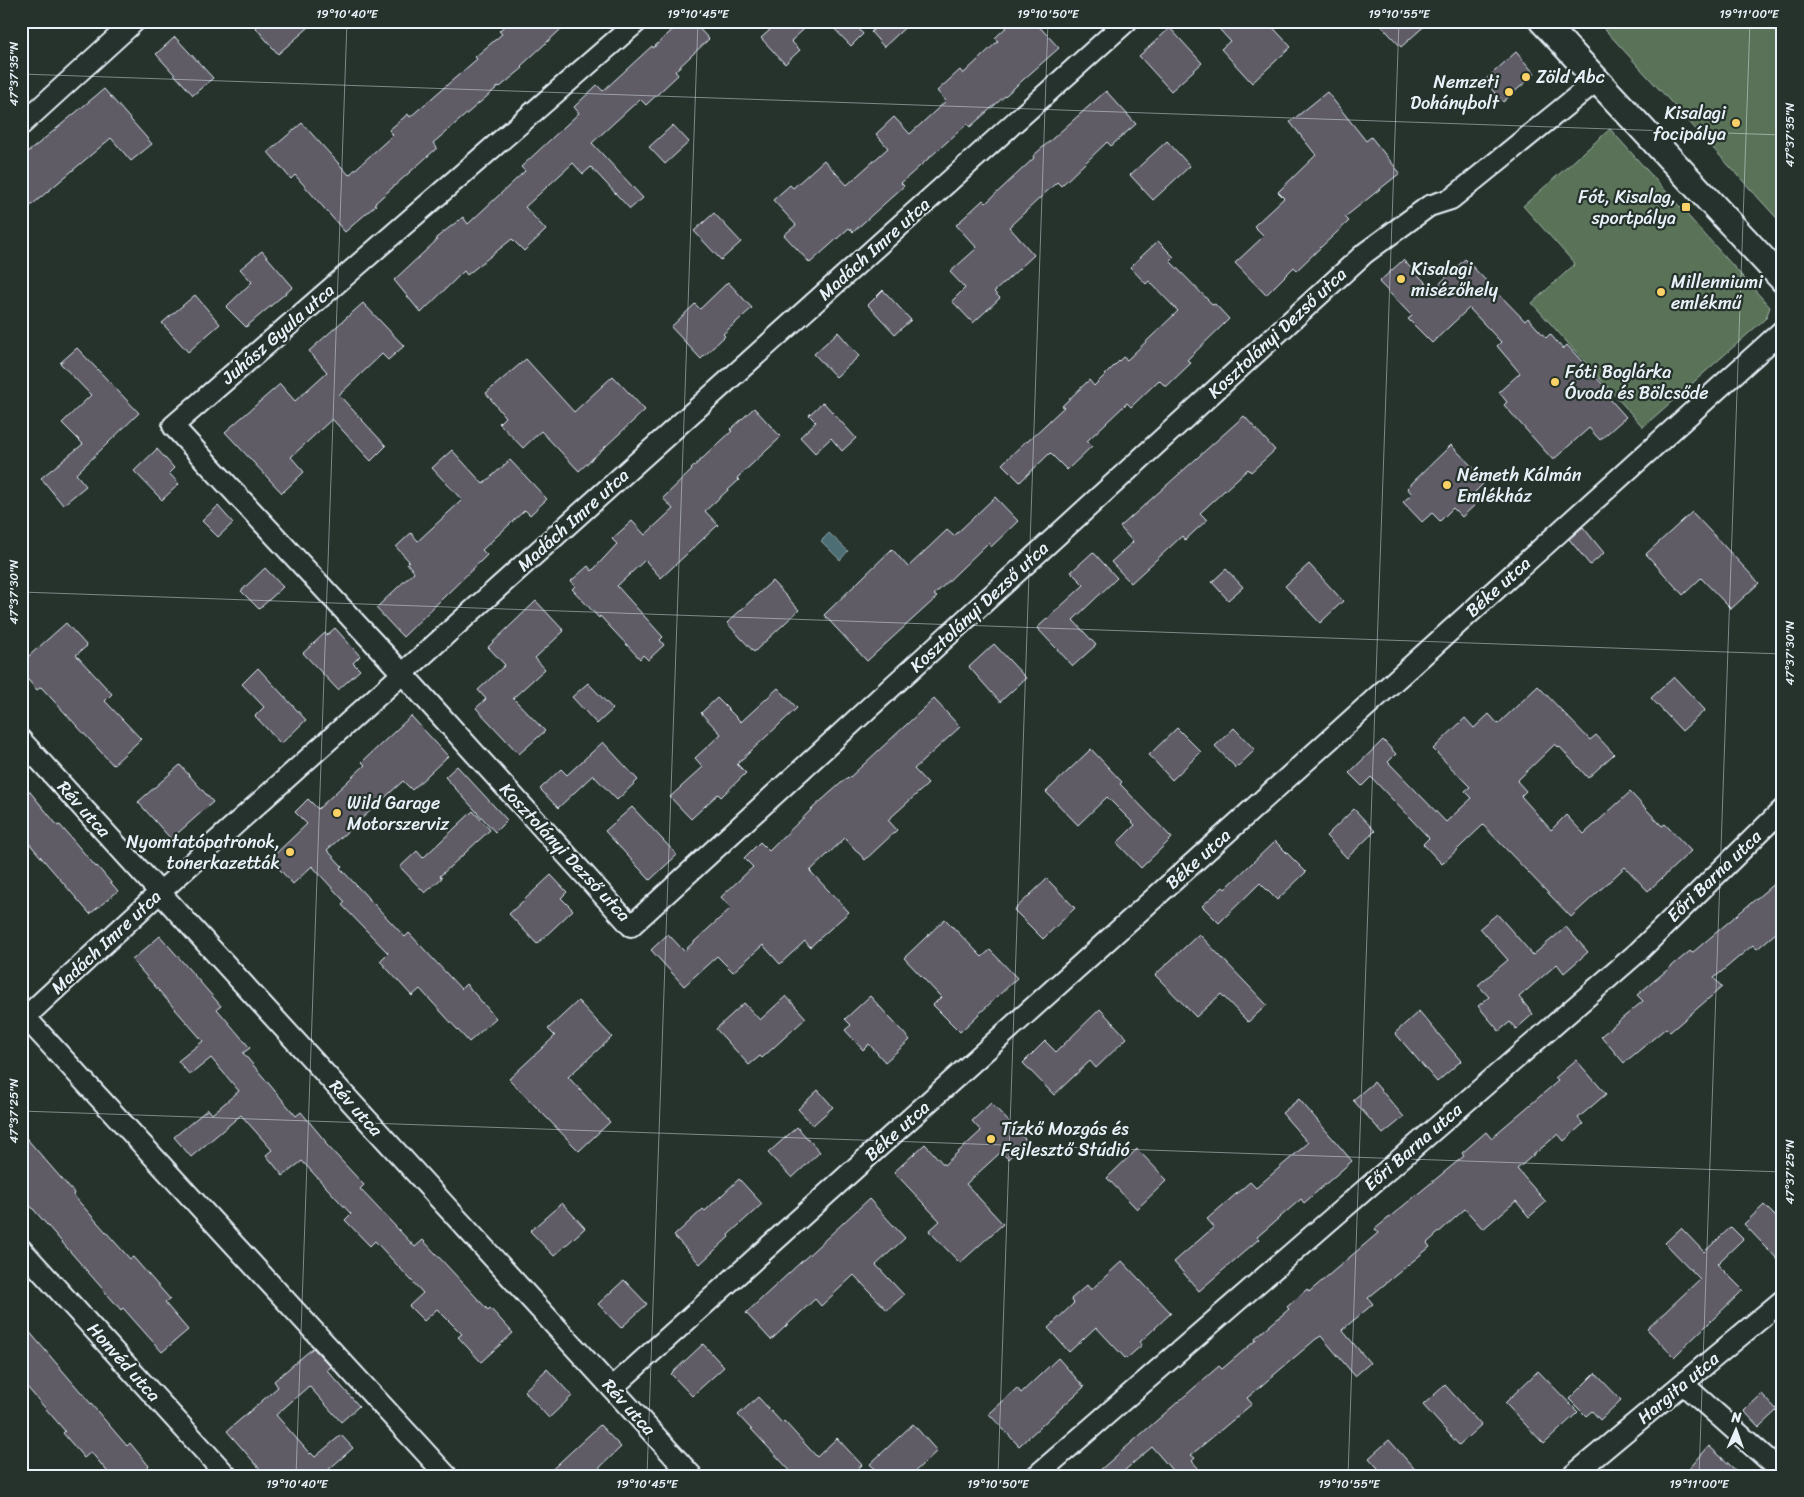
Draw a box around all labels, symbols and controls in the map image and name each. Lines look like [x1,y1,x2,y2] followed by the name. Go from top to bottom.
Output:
[316,3,379,25] text: 19°10'40"E
[667,3,730,25] text: 19°10'45"E
[1017,3,1080,25] text: 19°10'50"E
[1368,3,1431,25] text: 19°10'55"E
[1719,3,1780,25] text: 19°11'00"E
[3,41,25,106] text: 47°37'35"N
[1536,61,1605,93] place label: Zöld Abc
[1410,66,1500,119] place label: Nemzeti Dohánybolt
[1520,71,1532,83] marker: Zöld Abc
[1503,86,1515,98] marker: Nemzeti Dohánybolt
[1653,97,1727,150] place label: Kisalagi focipálya
[1779,102,1801,167] text: 47°37'35"N
[1730,117,1742,129] marker: Kisalagi focipálya
[1578,181,1676,234] place label: Fót, Kisalag, sportpálya
[810,189,938,309] street label: Madách Imre utca
[1680,201,1692,213] marker: Fót, Kisalag, sportpálya
[1411,253,1499,306] place label: Kisalagi misézőhely
[1200,259,1354,407] street label: Kosztolányi Dezső utca
[1671,266,1764,319] place label: Millenniumi emlékmű
[1395,273,1407,285] marker: Kisalagi misézőhely
[213,275,342,393] street label: Juhász Gyula utca
[1655,286,1667,298] marker: Millenniumi emlékmű
[1565,356,1709,409] place label: Fóti Boglárka Óvoda és Bölcsőde
[1549,376,1561,388] marker: Fóti Boglárka Óvoda és Bölcsőde
[1457,459,1582,512] place label: Németh Kálmán Emlékház
[509,460,637,580] street label: Madách Imre utca
[1441,479,1453,491] marker: Németh Kálmán Emlékház
[902,533,1056,681] street label: Kosztolányi Dezső utca
[1458,548,1538,626] street label: Béke utca
[3,559,25,624] text: 47°37'30"N
[1779,620,1801,685] text: 47°37'30"N
[49,773,120,846] street label: Rév utca
[491,775,639,929] street label: Kosztolányi Dezső utca
[347,787,450,840] place label: Wild Garage Motorszerviz
[331,807,343,819] marker: Wild Garage Motorszerviz
[1158,820,1238,898] street label: Béke utca
[1659,821,1770,930] street label: Eőri Barna utca
[126,826,280,879] place label: Nyomtatópatronok, tonerkazetták
[284,846,296,858] marker: Nyomtatópatronok, tonerkazetták
[43,882,169,1002] street label: Madách Imre utca
[321,1072,392,1145] street label: Rév utca
[3,1078,25,1143] text: 47°37'25"N
[857,1092,937,1170] street label: Béke utca
[1356,1094,1471,1199] street label: Eőri Barna utca
[1001,1113,1131,1166] place label: Tízkő Mozgás és Fejlesztő Stúdió
[985,1133,997,1145] marker: Tízkő Mozgás és Fejlesztő Stúdió
[1779,1139,1801,1204] text: 47°37'25"N
[79,1315,169,1409] street label: Honvéd utca
[1630,1343,1727,1432] street label: Hargita utca
[594,1371,665,1444] street label: Rév utca
[1712,1404,1762,1454] north arrow
[1730,1405,1742,1430] text: N
[266,1473,329,1495] text: 19°10'40"E
[616,1473,679,1495] text: 19°10'45"E
[967,1473,1030,1495] text: 19°10'50"E
[1318,1473,1381,1495] text: 19°10'55"E
[1669,1473,1730,1495] text: 19°11'00"E

